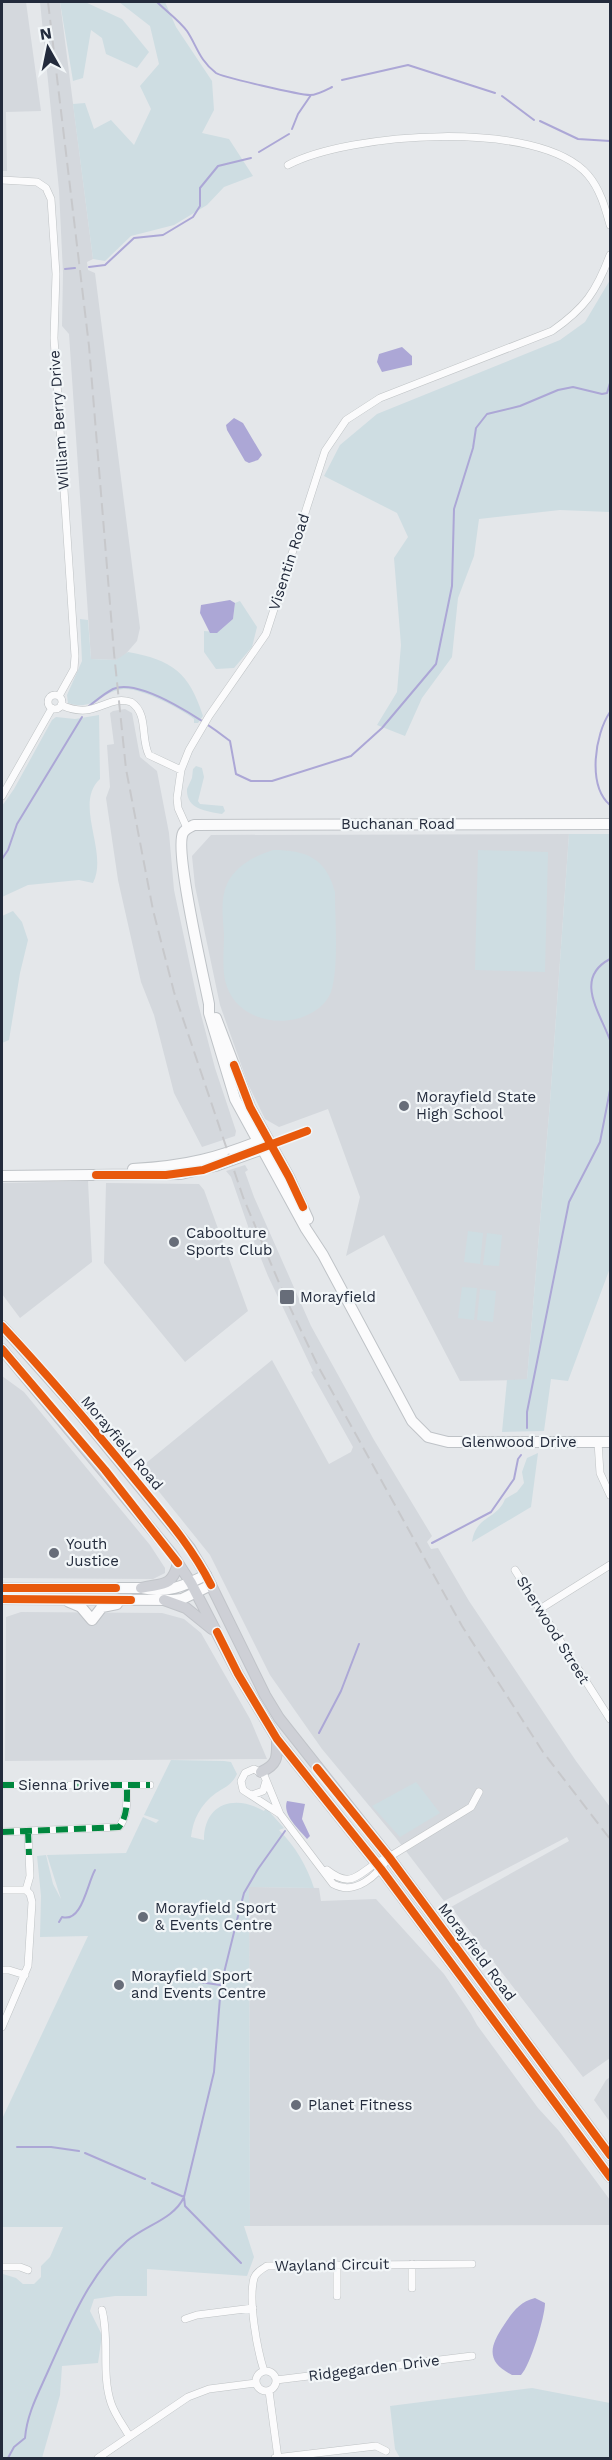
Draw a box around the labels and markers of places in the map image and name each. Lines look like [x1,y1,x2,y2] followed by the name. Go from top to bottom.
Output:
[416,1088,536,1123] place label: Morayfield State High School
[397,1099,411,1113] marker: Morayfield State High School
[186,1224,272,1259] place label: Caboolture Sports Club
[167,1235,181,1249] marker: Caboolture Sports Club
[278,1288,296,1306] marker: Morayfield
[300,1288,376,1306] place label: Morayfield
[66,1535,119,1570] place label: Youth Justice
[47,1546,61,1560] marker: Youth Justice
[155,1899,277,1934] place label: Morayfield Sport & Events Centre
[136,1910,150,1924] marker: Morayfield Sport & Events Centre
[131,1967,266,2002] place label: Morayfield Sport and Events Centre
[112,1978,126,1992] marker: Morayfield Sport and Events Centre
[308,2096,413,2114] place label: Planet Fitness
[289,2098,303,2112] marker: Planet Fitness

